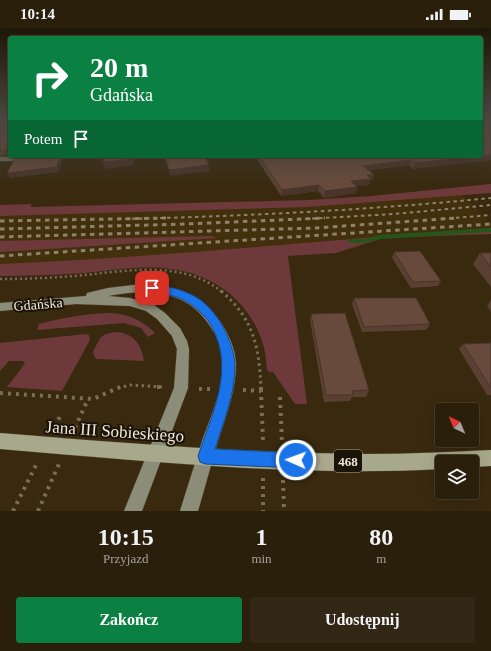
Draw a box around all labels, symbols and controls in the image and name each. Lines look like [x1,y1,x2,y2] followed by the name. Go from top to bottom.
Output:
[20,6,55,22] text: 10:14
[24,52,76,104] icon: right
[90,52,148,83] text: 20 m
[90,85,153,105] text: Gdańska
[70,128,92,150] icon: arrive
[24,131,62,147] text: Potem
[135,271,169,305] pin
[141,277,163,299] icon: arrive
[13,295,64,314] street label: Gdańska
[435,403,479,447] north arrow
[435,403,479,499] map controls
[45,417,185,446] street label: Jana III Sobieskiego
[275,439,317,481] position arrow
[334,450,362,472] road number: 468
[435,455,479,499] button: layers
[98,524,154,550] text: 10:15
[255,524,267,550] text: 1
[369,524,393,550] text: 80
[103,551,148,566] text: Przyjazd
[251,551,272,566] text: min
[376,551,386,566] text: m
[16,597,242,643] button: Zakończ
[250,597,475,643] button: Udostępnij

